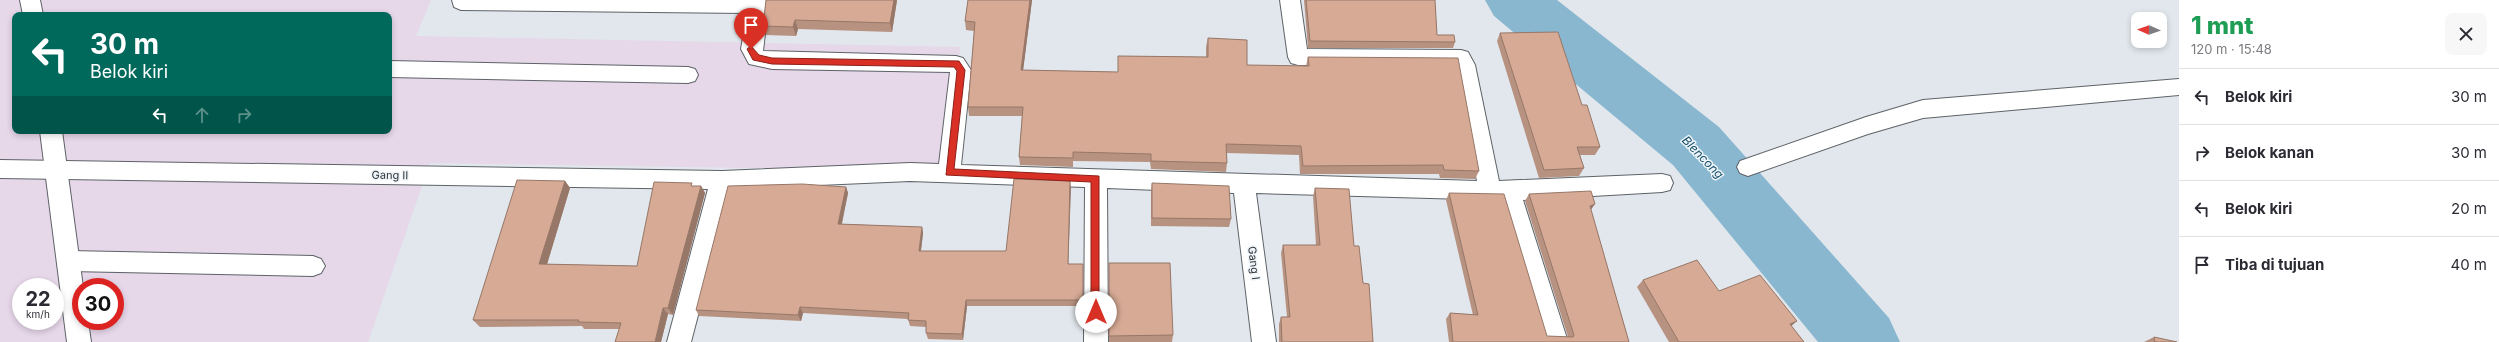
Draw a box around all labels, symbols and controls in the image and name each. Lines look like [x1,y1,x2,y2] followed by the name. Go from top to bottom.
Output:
[734,8,768,49] pin
[2191,11,2254,40] text: 1 mnt
[2131,12,2167,48] north arrow
[2131,12,2167,48] map controls
[2445,13,2487,55] button: close
[740,14,762,36] icon: arrive
[90,27,159,61] text: 30 m
[24,28,76,80] icon: left
[2191,41,2272,57] text: 120 m · 15:48
[90,61,168,82] text: Belok kiri
[2191,86,2213,108] icon: left
[2225,87,2292,106] text: Belok kiri
[2451,87,2487,106] text: 30 m
[149,104,171,126] icon: left
[191,104,213,126] icon: ahead
[233,104,255,126] icon: right
[1679,133,1727,181] water label: Blencong
[2191,142,2213,164] icon: right
[2225,143,2314,162] text: Belok kanan
[2451,143,2487,162] text: 30 m
[372,168,408,182] street label: Gang II
[2191,198,2213,220] icon: left
[2225,199,2292,218] text: Belok kiri
[2451,199,2487,218] text: 20 m
[1245,245,1263,281] street label: Gang I
[2191,254,2213,276] icon: arrive
[2225,255,2324,274] text: Tiba di tujuan
[2450,255,2487,274] text: 40 m
[72,278,124,330] speed limit sign: 30
[25,287,51,311] text: 22
[1075,291,1117,333] position arrow
[26,308,50,320] text: km/h

